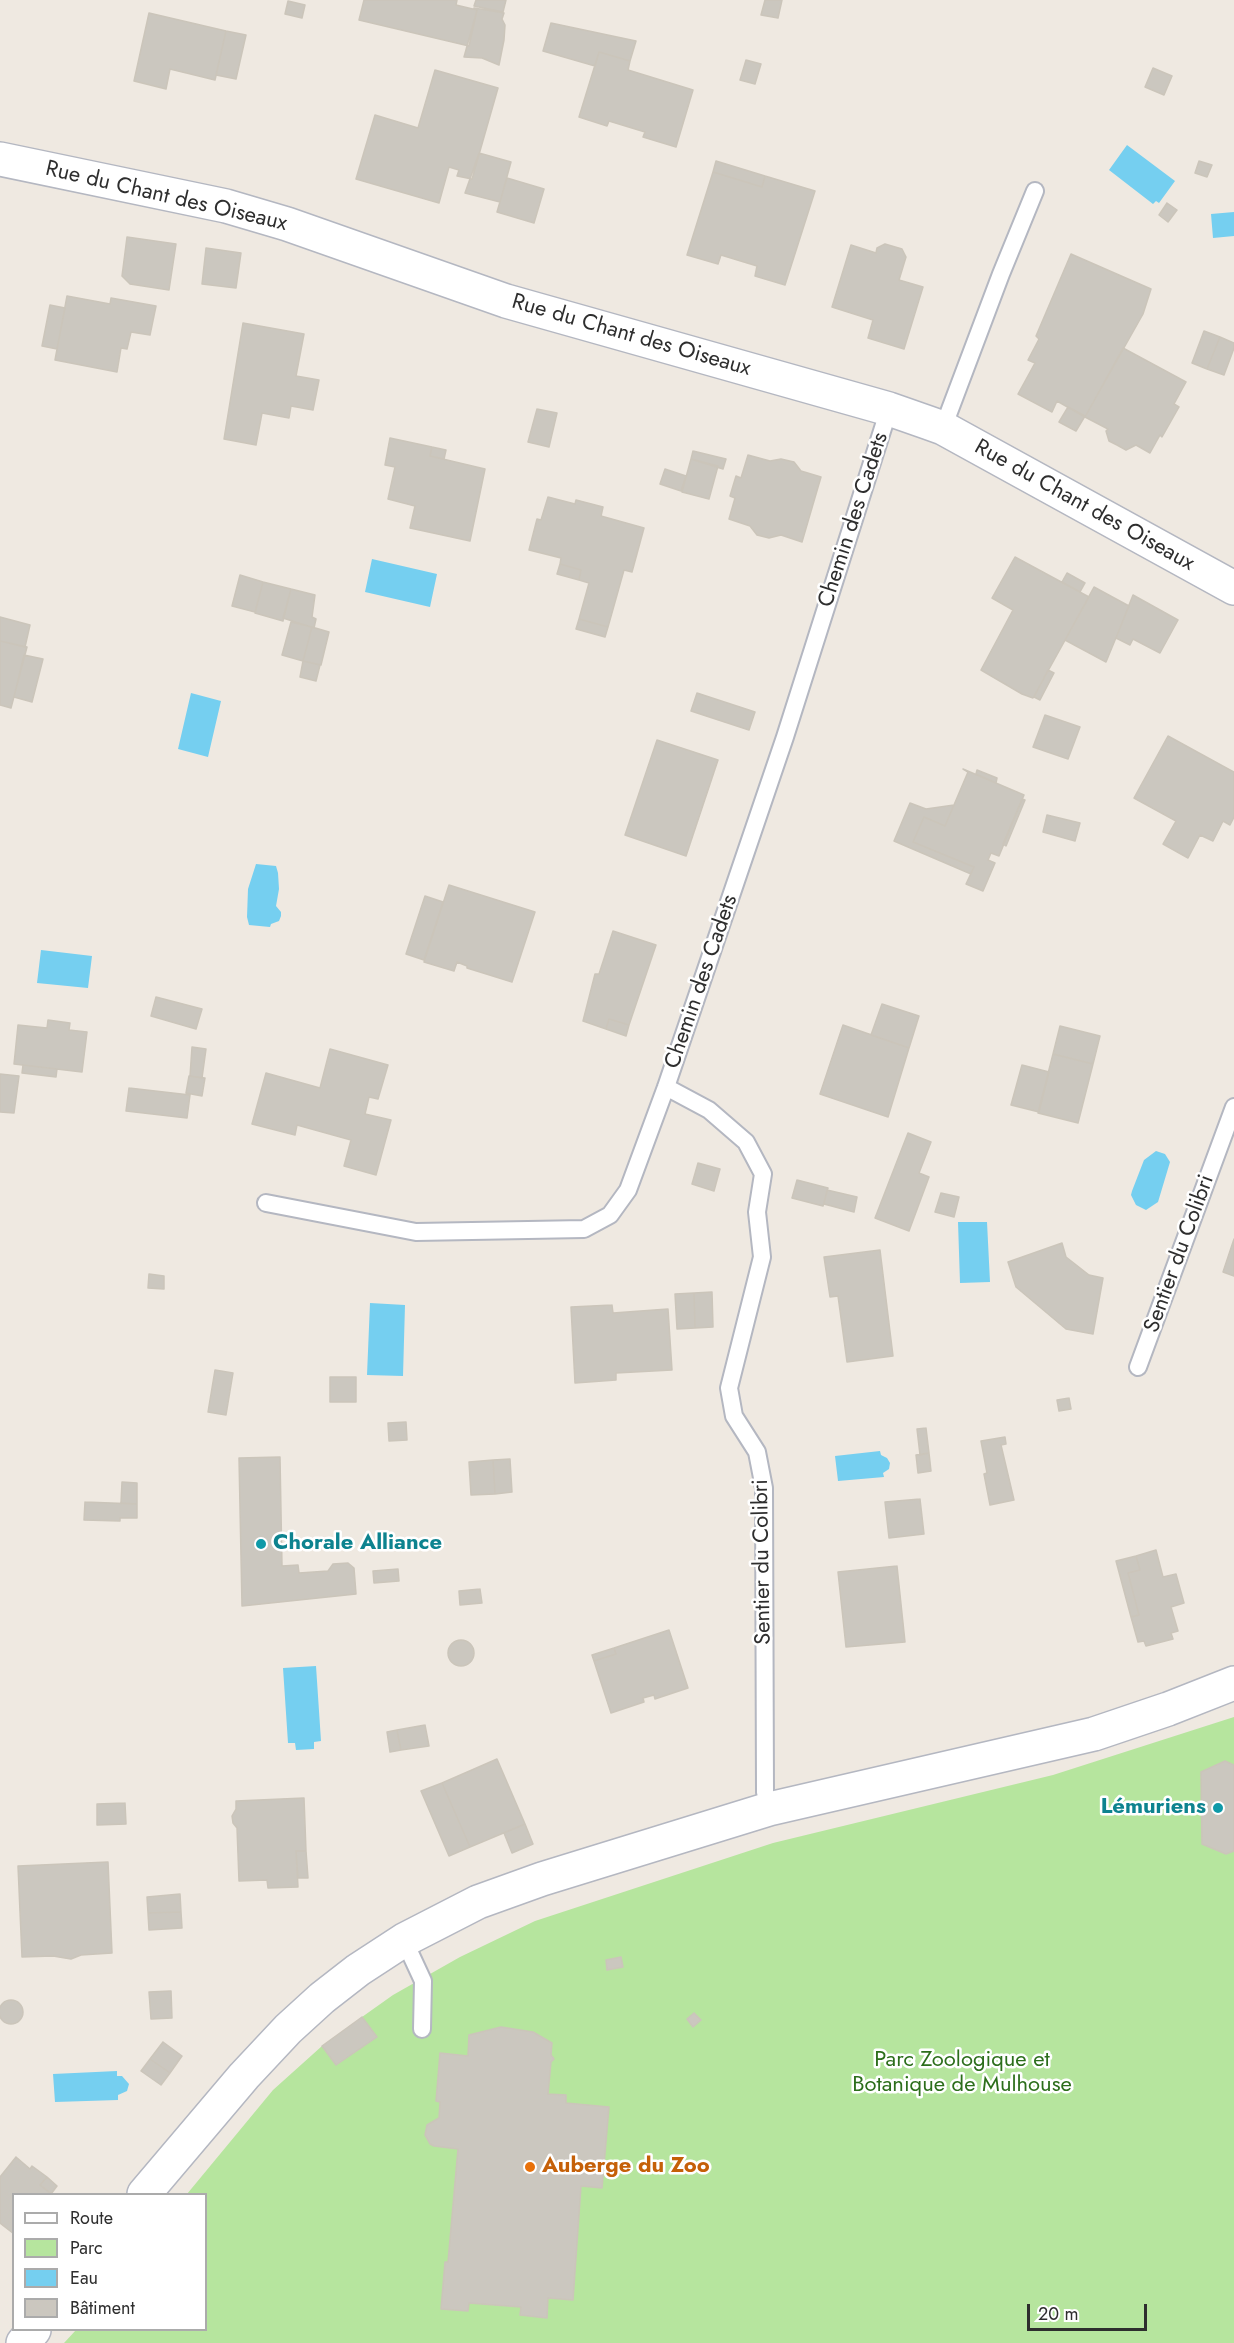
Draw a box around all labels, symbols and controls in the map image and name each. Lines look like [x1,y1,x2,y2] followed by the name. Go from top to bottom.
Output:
[43,156,289,238] street label: Rue du Chant des Oiseaux
[509,289,753,383] street label: Rue du Chant des Oiseaux
[813,429,895,611] street label: Chemin des Cadets
[970,435,1198,577] street label: Rue du Chant des Oiseaux
[660,892,744,1072] street label: Chemin des Cadets
[1139,1172,1221,1336] street label: Sentier du Colibri
[748,1479,778,1645] street label: Sentier du Colibri
[273,1531,442,1557] place label: Chorale Alliance
[254,1537,268,1551] marker: Chorale Alliance
[1101,1795,1206,1821] place label: Lémuriens
[1211,1801,1225,1815] marker: Lémuriens
[852,2048,1072,2100] park label: Parc Zoologique et Botanique de Mulhouse
[542,2154,710,2180] place label: Auberge du Zoo
[523,2160,537,2174] marker: Auberge du Zoo
[12,2193,207,2331] legend
[70,2205,113,2231] text: Route
[70,2235,103,2261] text: Parc
[70,2265,98,2291] text: Eau
[1030,2292,1150,2330] scale bar
[70,2295,135,2321] text: Bâtiment
[1038,2301,1078,2327] text: 20 m

